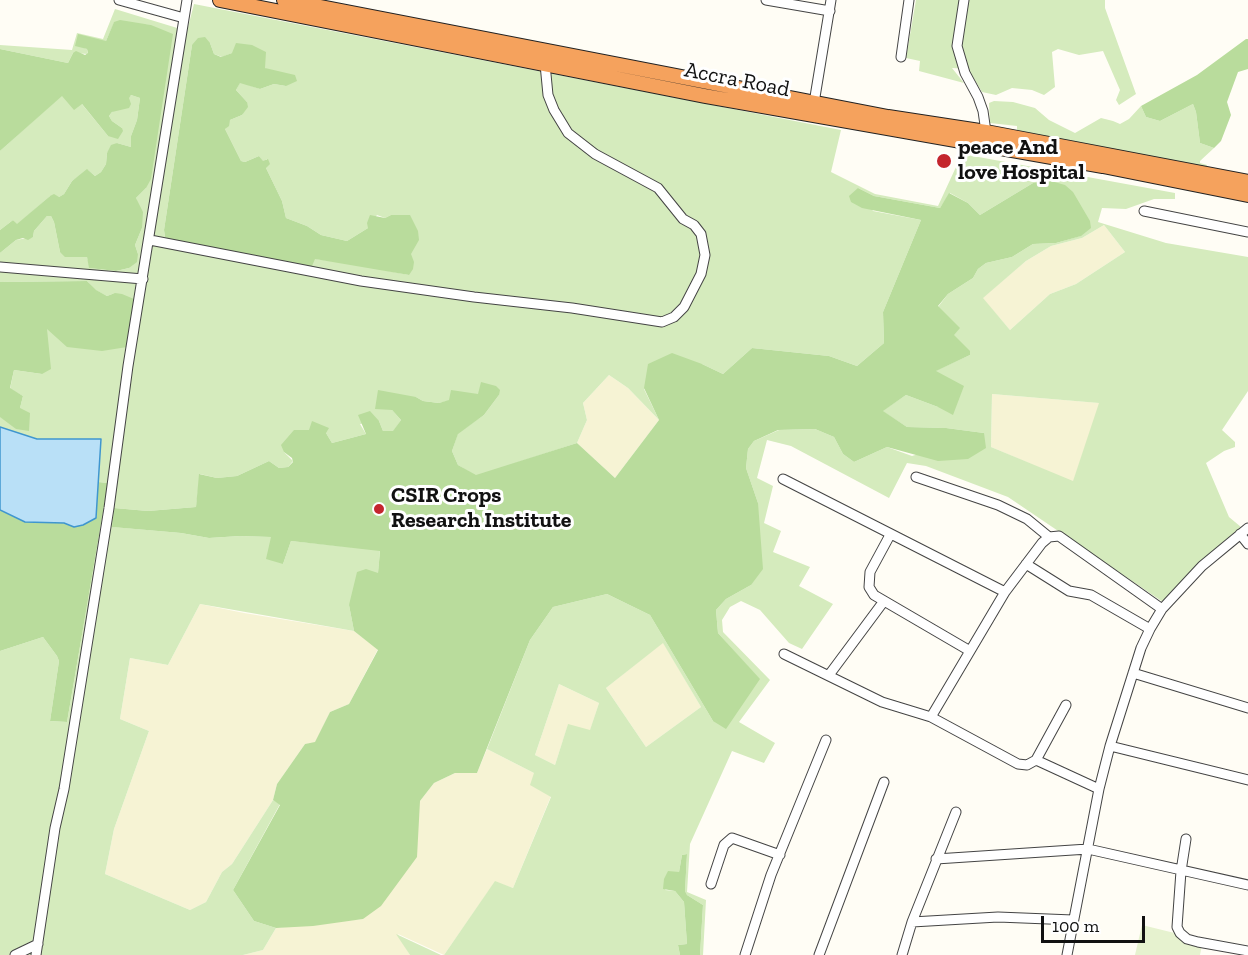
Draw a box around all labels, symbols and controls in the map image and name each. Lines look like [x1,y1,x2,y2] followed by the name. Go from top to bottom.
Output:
[682,57,792,103] street label: Accra Road
[958,135,1085,186] place label: peace And love Hospital
[935,152,953,170] marker: peace And love Hospital
[391,483,571,534] place label: CSIR Crops Research Institute
[372,502,386,516] marker: CSIR Crops Research Institute
[1044,904,1148,942] scale bar
[1052,915,1099,937] text: 100 m

